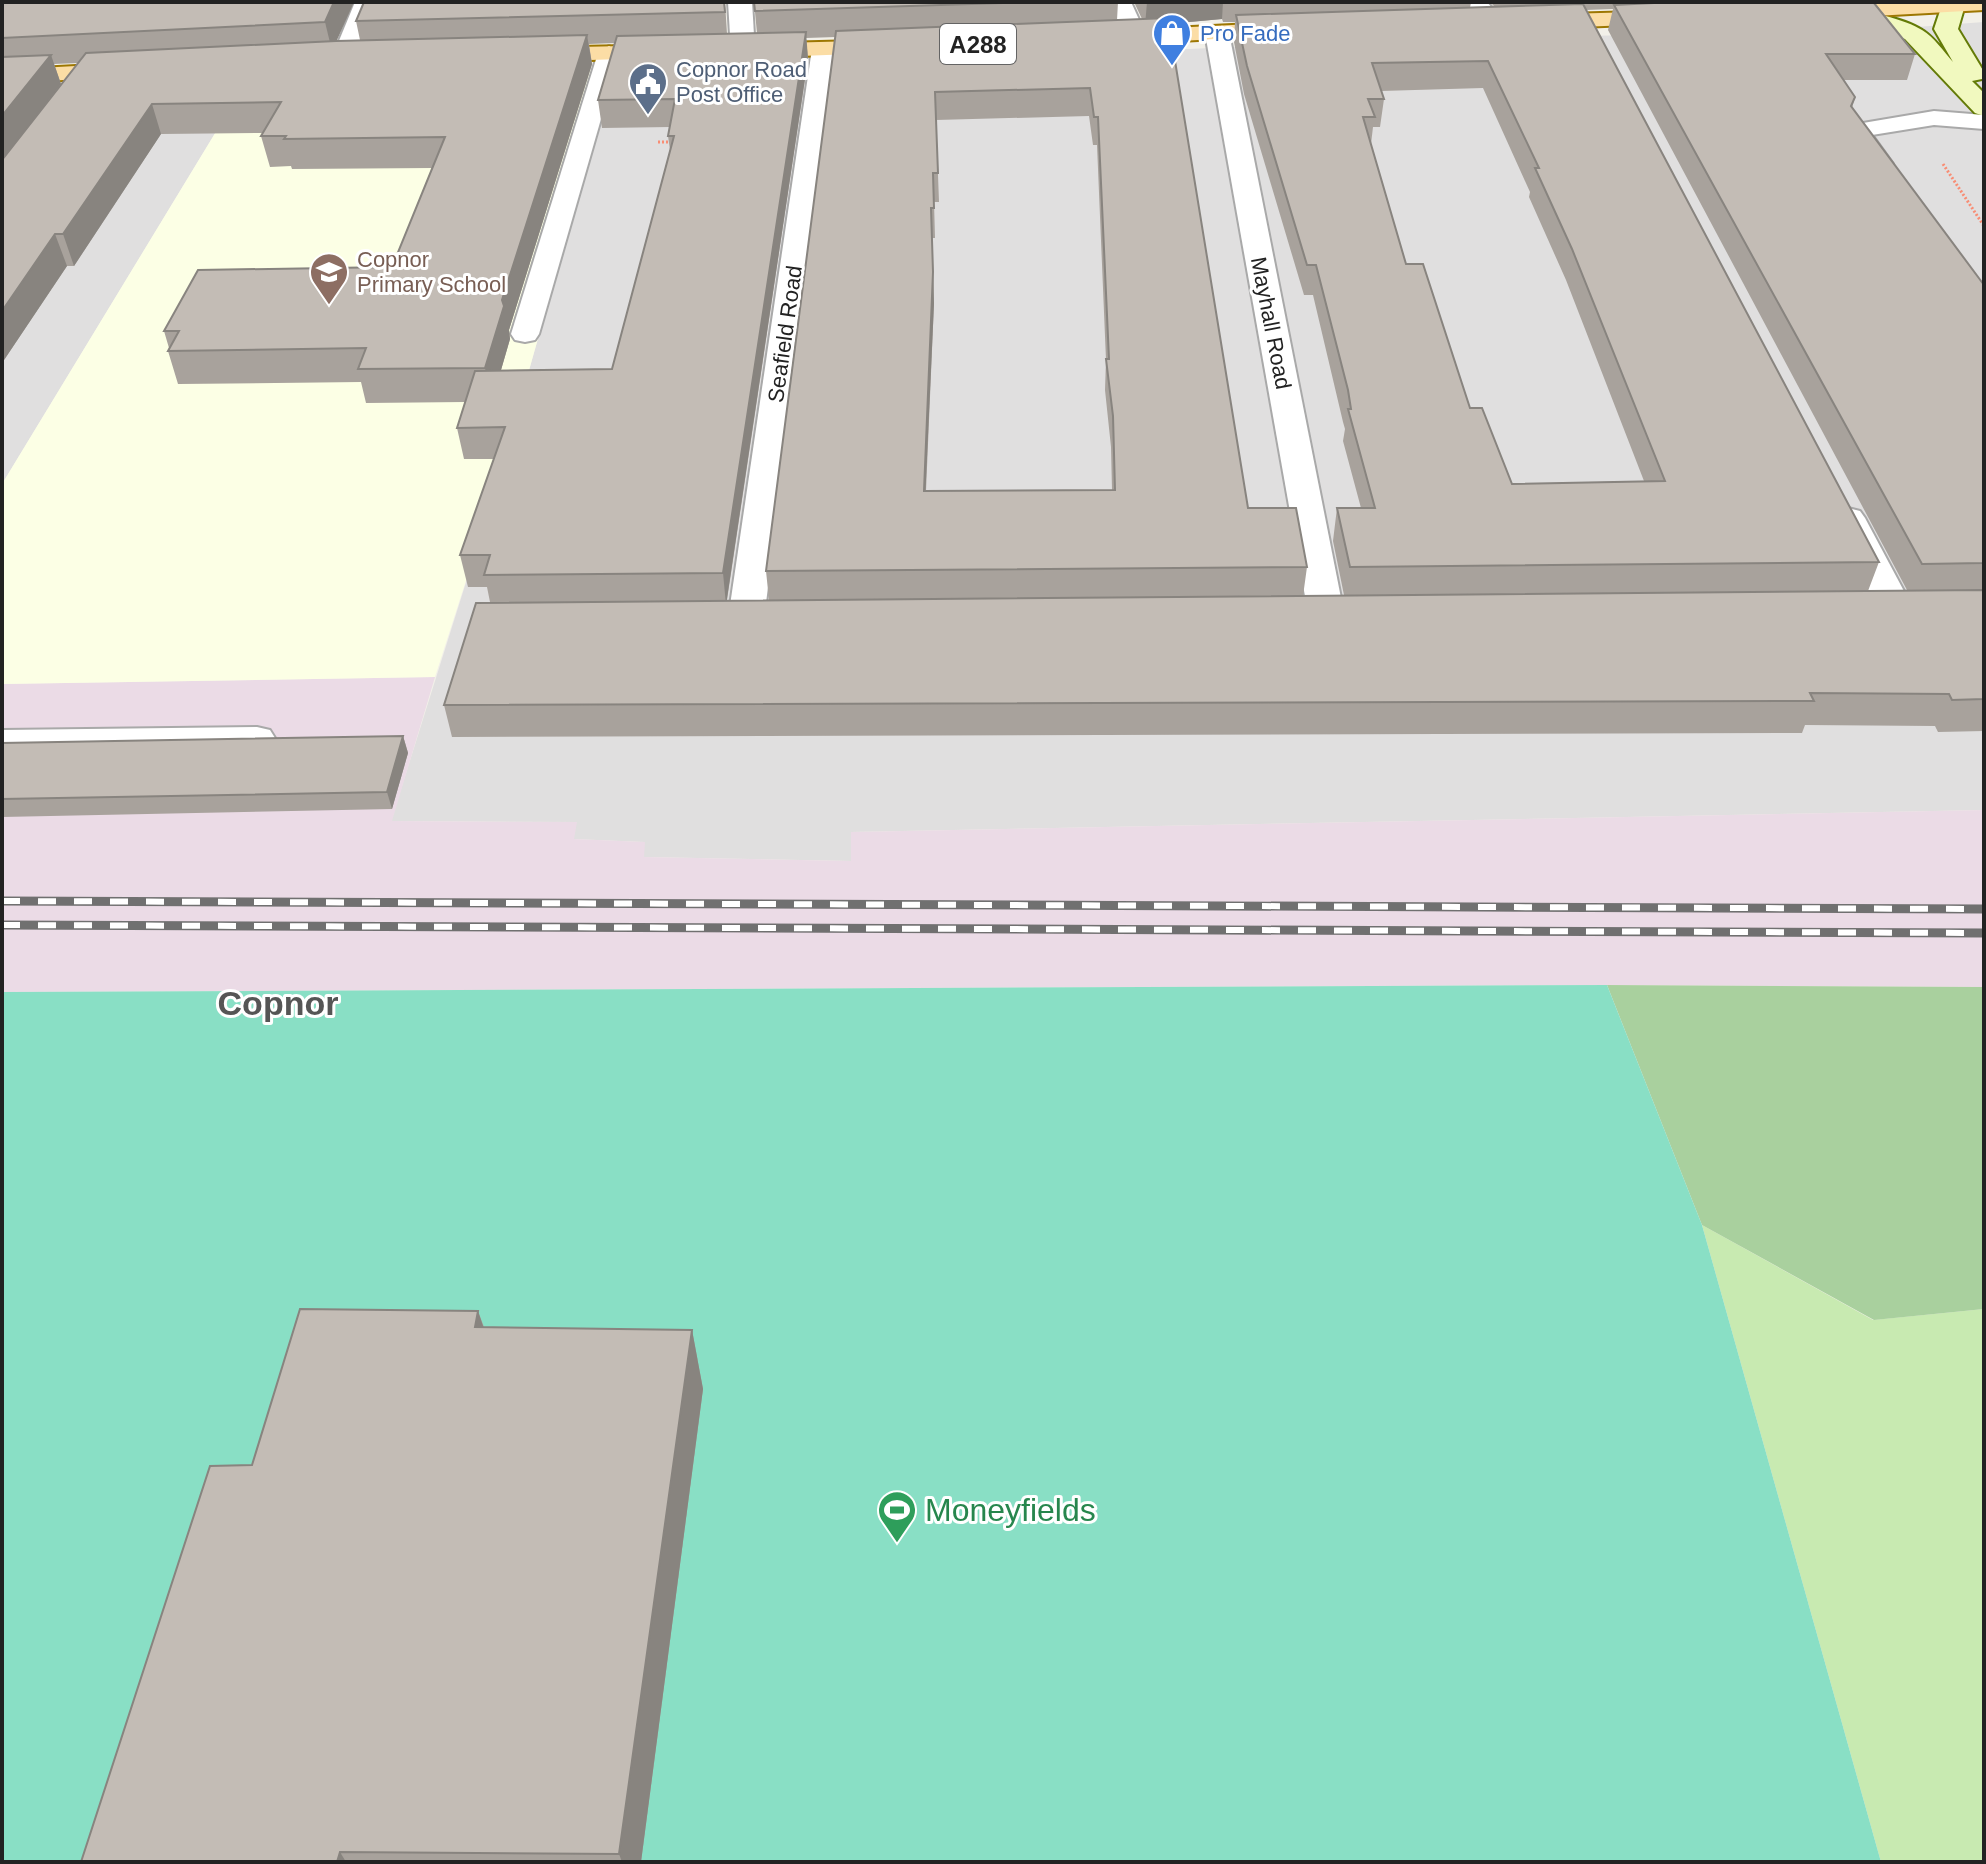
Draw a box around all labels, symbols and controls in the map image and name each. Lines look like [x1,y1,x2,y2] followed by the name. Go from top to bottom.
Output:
[1151,12,1193,67] shop icon: Pro Fade
[1200,21,1291,46] place label: Pro Fade
[940,24,1016,64] road number: A288
[676,57,807,107] place label: Copnor Road Post Office
[627,61,669,116] public building icon: Copnor Road Post Office
[357,247,506,297] place label: Copnor Primary School
[308,251,350,306] school or university icon: Copnor Primary School
[1246,255,1296,391] street label: Mayhall Road
[763,264,807,404] street label: Seafield Road
[218,984,338,1022] district label: Copnor
[876,1489,918,1544] sports icon: Moneyfields
[925,1492,1096,1528] place label: Moneyfields

